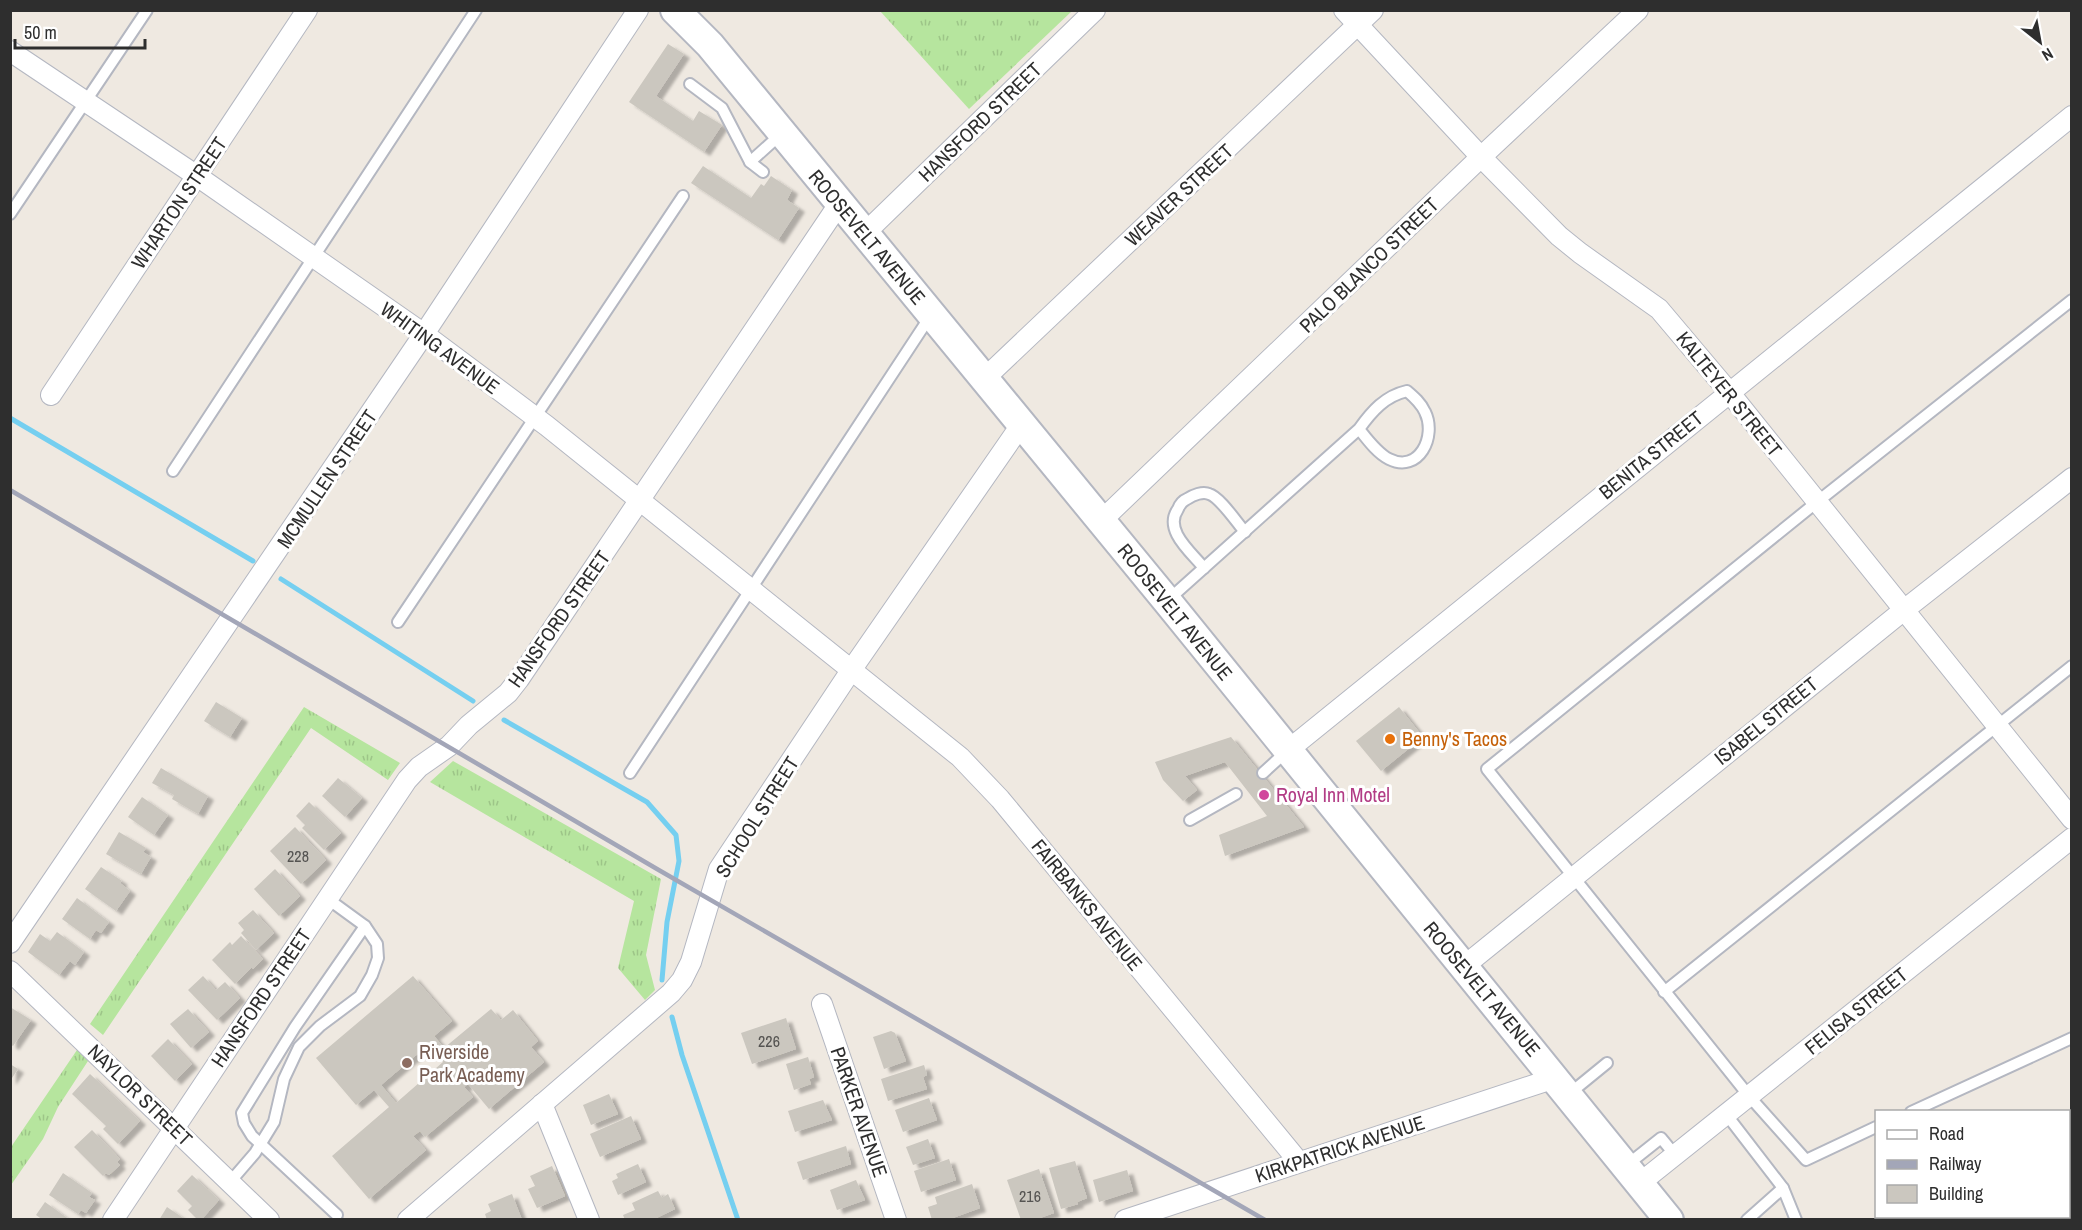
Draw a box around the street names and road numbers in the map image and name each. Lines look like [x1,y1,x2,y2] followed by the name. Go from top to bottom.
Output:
[912,56,1047,187] street label: HANSFORD STREET
[124,132,233,274] street label: WHARTON STREET
[1119,137,1239,252] street label: WEAVER STREET
[803,163,932,310] street label: ROOSEVELT AVENUE
[1293,191,1444,338] street label: PALO BLANCO STREET
[375,295,505,400] street label: WHITING AVENUE
[1671,325,1788,462] street label: KALTEYER STREET
[270,404,383,553] street label: MCMULLEN STREET
[1593,404,1708,505] street label: BENITA STREET
[1112,538,1239,686] street label: ROOSEVELT AVENUE
[501,545,616,693] street label: HANSFORD STREET
[1708,670,1823,771] street label: ISABEL STREET
[709,751,805,882] street label: SCHOOL STREET
[1026,833,1149,976] street label: FAIRBANKS AVENUE
[1418,915,1547,1062] street label: ROOSEVELT AVENUE
[204,923,317,1072] street label: HANSFORD STREET
[1799,961,1913,1060] street label: FELISA STREET
[82,1038,198,1151] street label: NAYLOR STREET
[825,1043,894,1181] street label: PARKER AVENUE
[1252,1108,1428,1189] street label: KIRKPATRICK AVENUE

